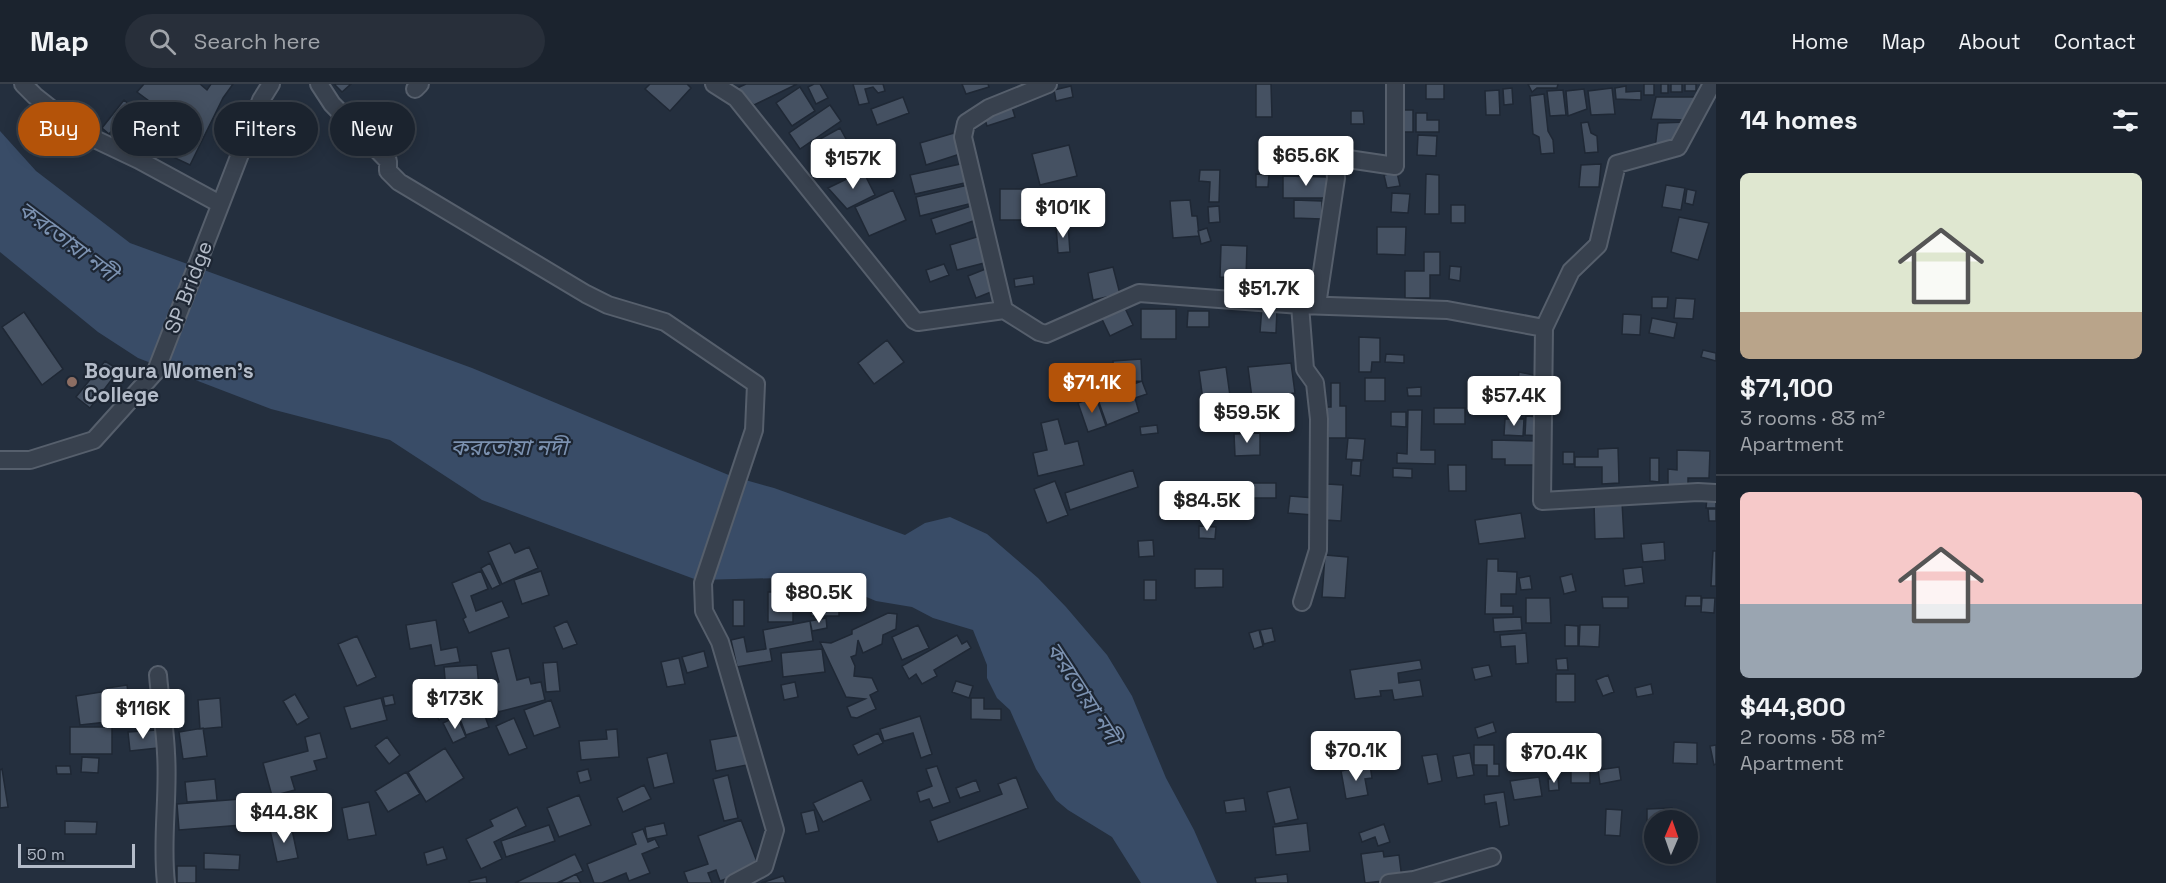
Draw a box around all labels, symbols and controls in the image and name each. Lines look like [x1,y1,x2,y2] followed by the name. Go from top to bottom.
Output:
[125,14,545,68] search box
[30,23,89,59] text: Map
[146,25,179,58] icon: search
[194,27,321,55] text: Search here
[1791,28,1849,55] text: Home
[1882,28,1926,55] text: Map
[1959,28,2021,55] text: About
[2054,28,2136,55] text: Contact
[18,102,100,156] chip: Buy
[112,102,202,156] chip: Rent
[214,102,318,156] chip: Filters
[330,102,415,156] chip: New
[1740,103,1858,137] text: 14 homes
[2109,104,2142,137] icon: filters
[1257,136,1355,187] pin: $65.6K
[811,139,895,190] pin: $157K
[1272,142,1340,168] text: $65.6K
[825,145,881,171] text: $157K
[1021,188,1105,239] pin: $101K
[1035,194,1091,220] text: $101K
[13,195,126,290] water label: করতোয়া নদী
[1887,212,1995,320] icon: home
[158,237,218,337] street label: SP Bridge
[1220,269,1318,320] pin: $51.7K
[1238,275,1300,301] text: $51.7K
[84,357,254,408] place label: Bogura Women's College
[1043,363,1141,414] pin: $71.1K
[1063,369,1121,395] text: $71.1K
[1740,371,1833,405] text: $71,100
[65,375,79,389] marker: Bogura Women's College
[1465,376,1563,427] pin: $57.4K
[1482,382,1546,408] text: $57.4K
[1198,393,1296,444] pin: $59.5K
[1214,399,1280,425] text: $59.5K
[1740,405,1885,431] text: 3 rooms · 83 m²
[1740,431,1844,457] text: Apartment
[451,433,572,461] water label: করতোয়া নদী
[1158,481,1256,532] pin: $84.5K
[1173,487,1241,513] text: $84.5K
[1887,531,1995,639] icon: home
[770,573,868,624] pin: $80.5K
[785,579,853,605] text: $80.5K
[1040,636,1130,753] water label: করতোয়া নদী
[413,679,497,730] pin: $173K
[427,685,483,711] text: $173K
[101,689,185,740] pin: $116K
[1740,690,1846,724] text: $44,800
[115,695,171,721] text: $116K
[1740,724,1885,750] text: 2 rooms · 58 m²
[1307,731,1405,782] pin: $70.1K
[1505,733,1603,784] pin: $70.4K
[1325,737,1387,763] text: $70.1K
[1520,739,1588,765] text: $70.4K
[1740,750,1844,776] text: Apartment
[235,793,333,844] pin: $44.8K
[250,799,318,825] text: $44.8K
[1644,810,1698,864] north arrow
[1644,810,1698,864] map controls
[18,841,135,868] scale bar
[27,844,65,865] text: 50 m

